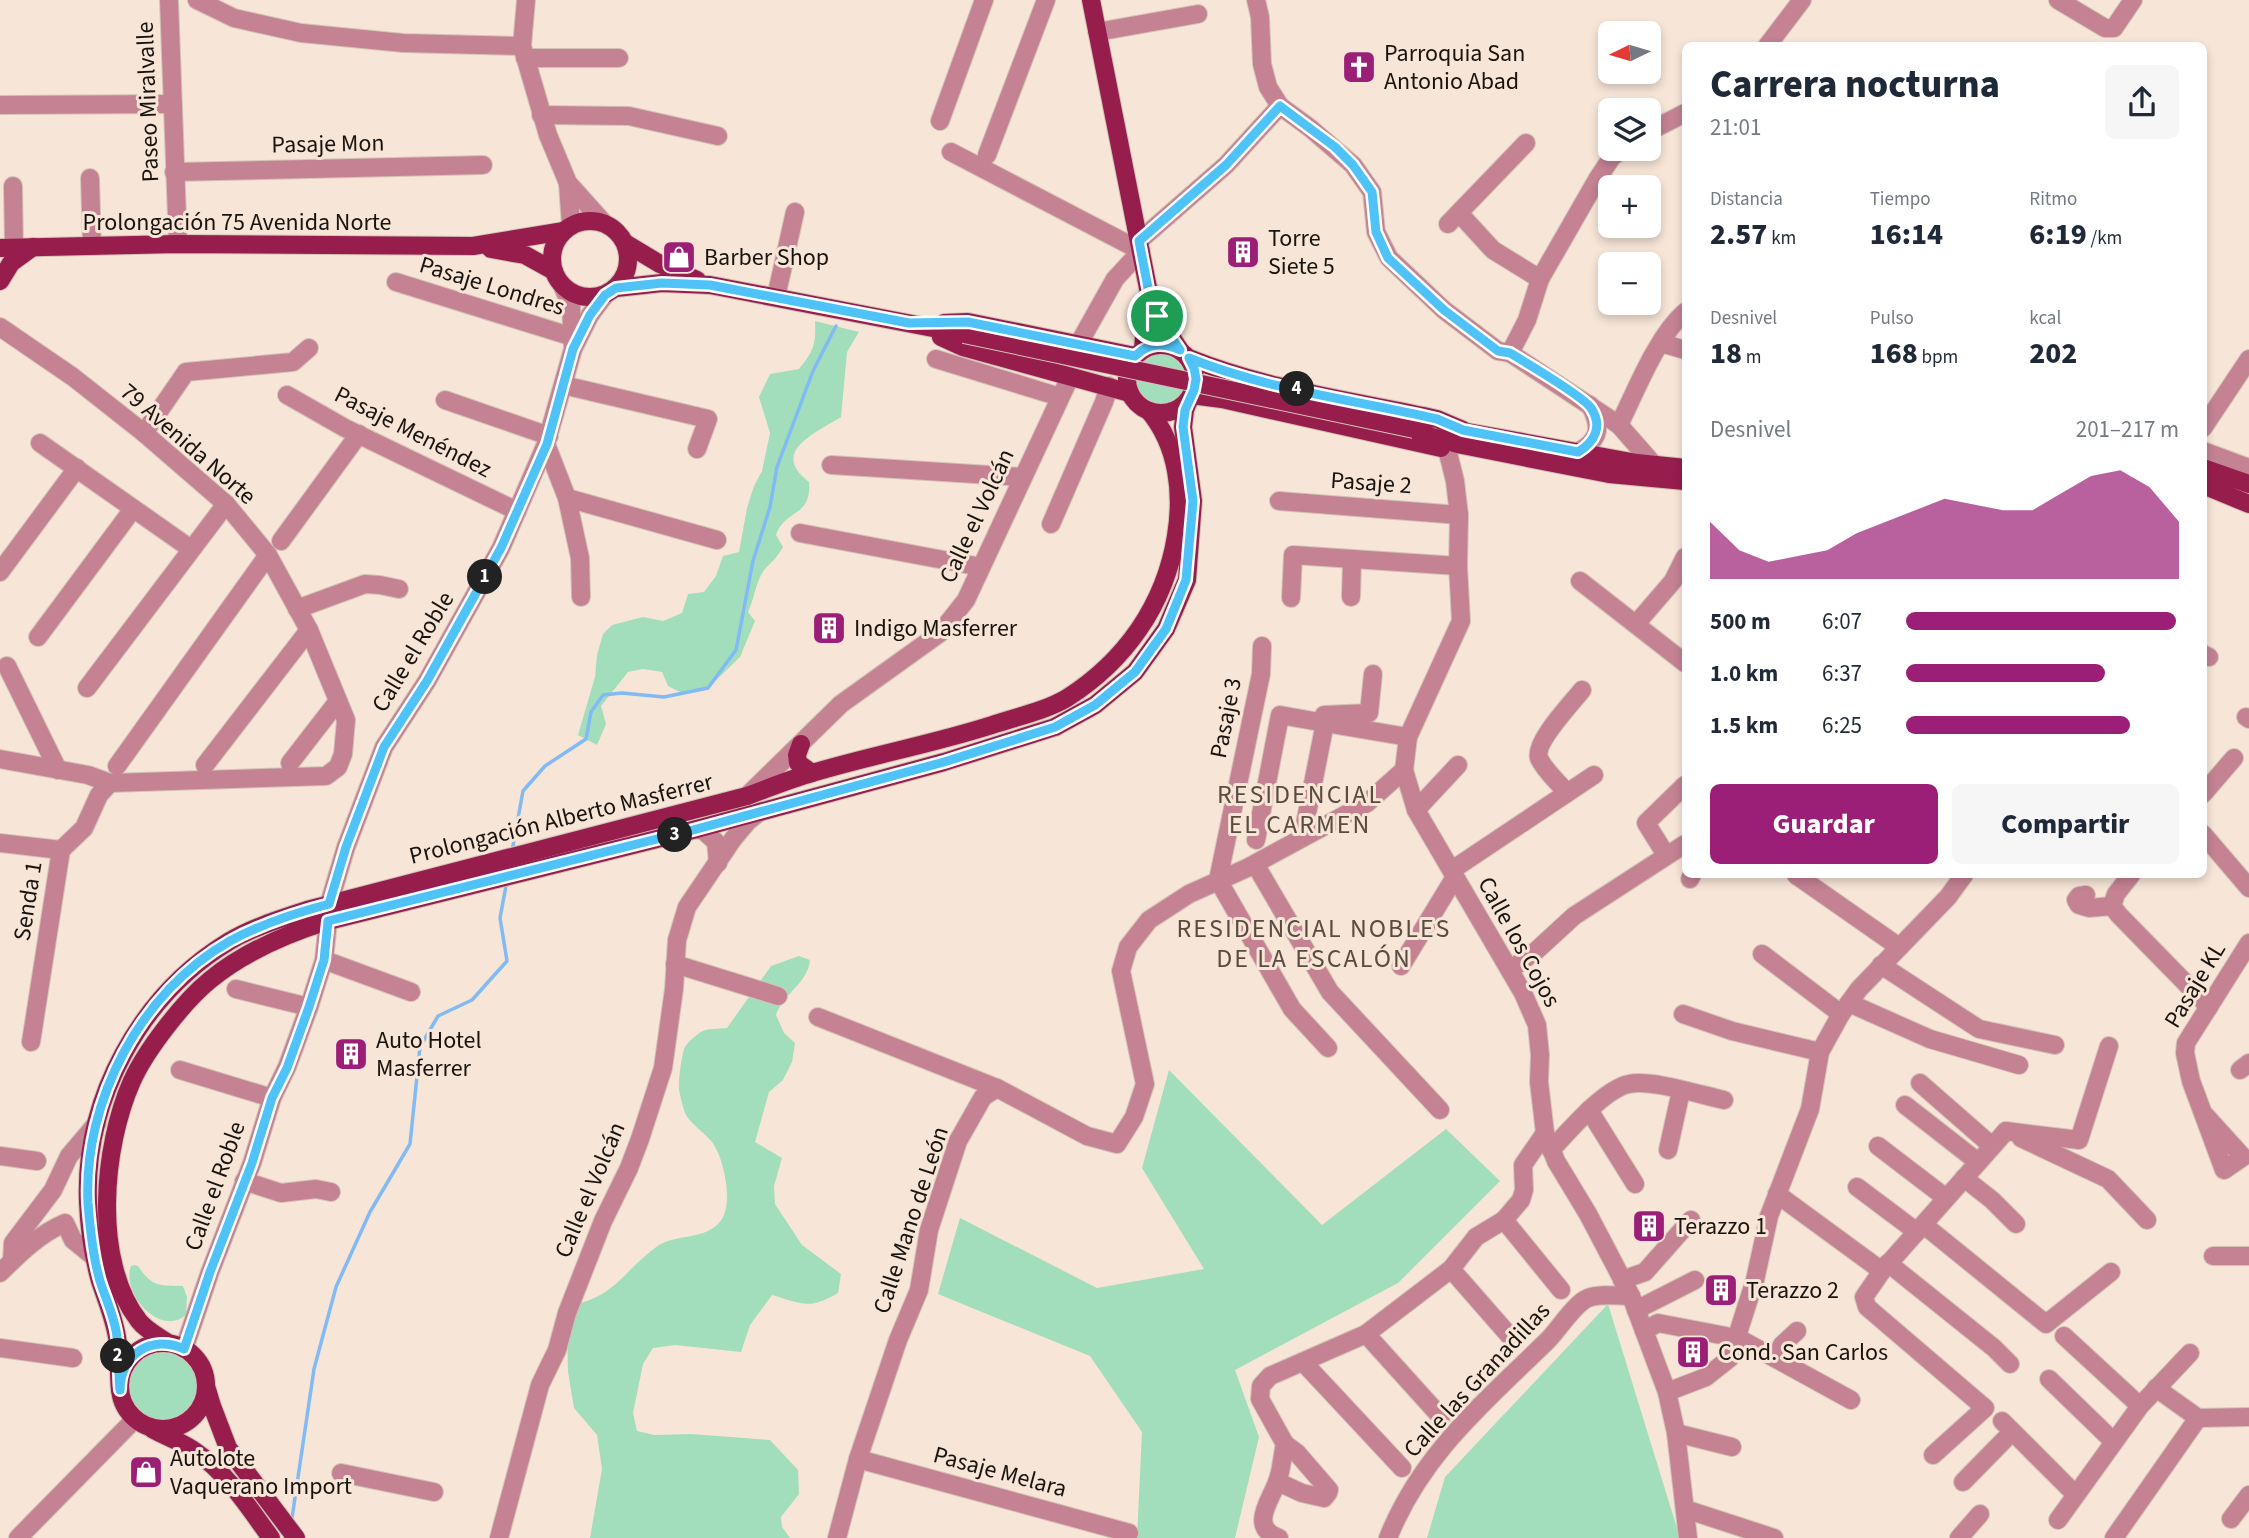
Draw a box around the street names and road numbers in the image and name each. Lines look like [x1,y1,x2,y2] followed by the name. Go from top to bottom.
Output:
[128,21,168,183] street label: Paseo Miralvalle
[271,126,385,162] street label: Pasaje Mon
[83,205,391,240] street label: Prolongación 75 Avenida Norte
[415,247,569,325] street label: Pasaje Londres
[112,375,264,513] street label: 79 Avenida Norte
[328,377,498,487] street label: Pasaje Menéndez
[931,443,1023,589] street label: Calle el Volcán
[1329,463,1413,503] street label: Pasaje 2
[363,585,463,719] street label: Calle el Roble
[1201,675,1251,761] street label: Pasaje 3
[406,764,717,874] street label: Prolongación Alberto Masferrer
[4,859,52,943] street label: Senda 1
[1469,870,1569,1014] street label: Calle los Cojos
[2156,935,2235,1035] street label: Pasaje KL
[175,1116,255,1256] street label: Calle el Roble
[546,1117,634,1263] street label: Calle el Volcán
[864,1122,958,1318] street label: Calle Mano de León
[1396,1294,1558,1466] street label: Calle las Granadillas
[929,1437,1071,1507] street label: Pasaje Melara

